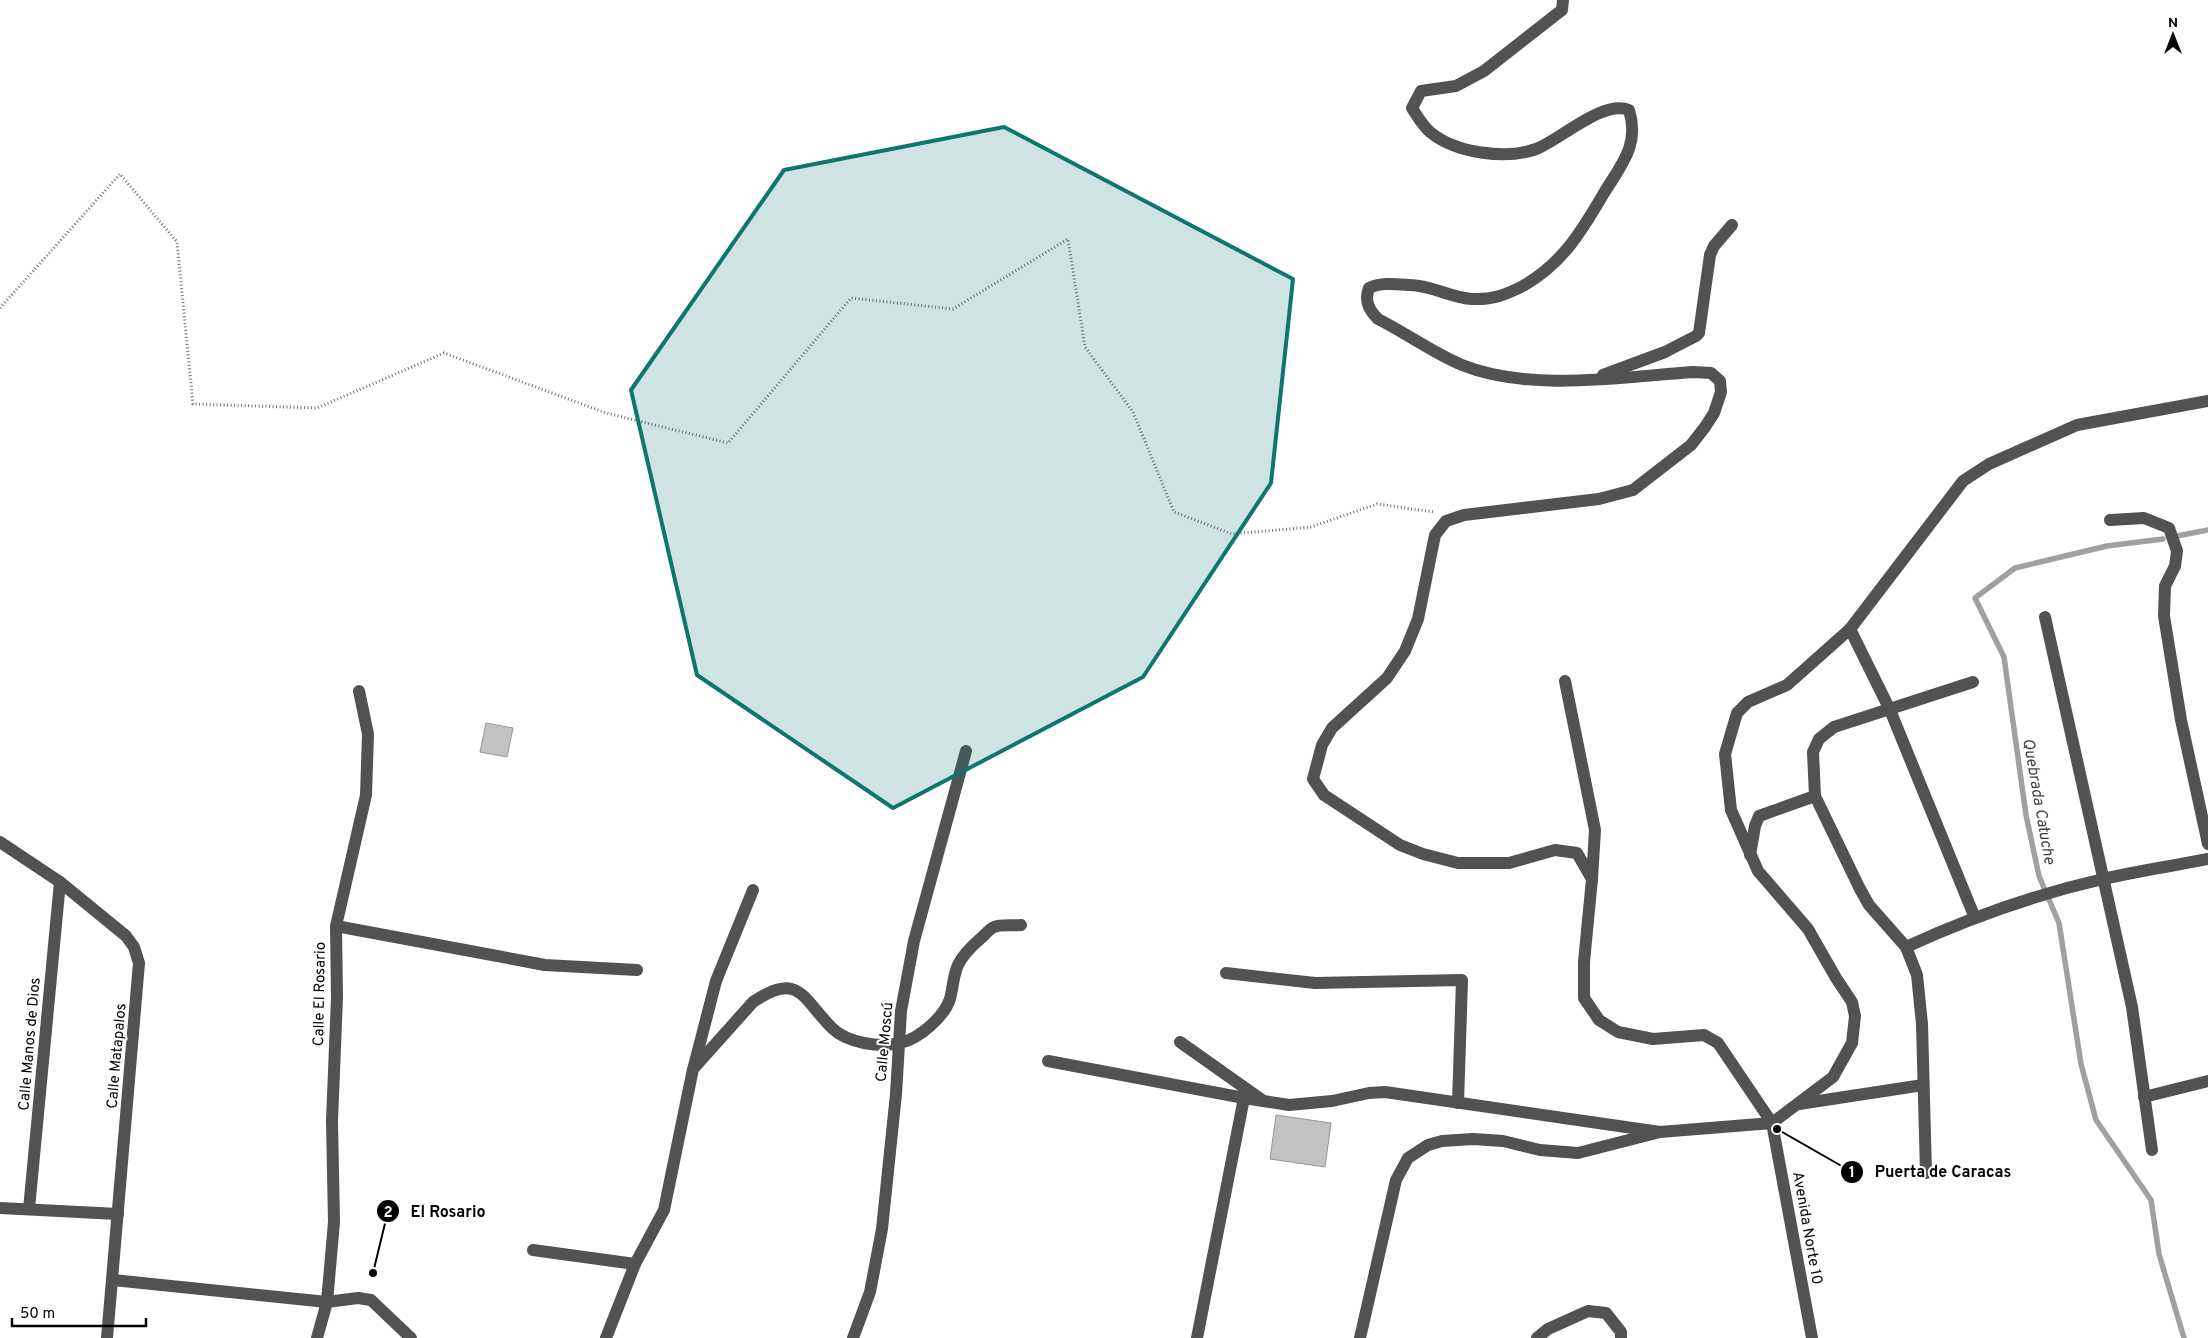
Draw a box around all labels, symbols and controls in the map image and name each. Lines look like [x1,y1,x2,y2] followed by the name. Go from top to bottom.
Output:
[2148,10,2198,60] north arrow
[2168,15,2178,32] text: N
[2017,737,2059,867] water label: Quebrada Catuche
[310,942,331,1046] street label: Calle El Rosario
[15,977,46,1111] street label: Calle Manos de Dios
[873,1001,898,1083] street label: Calle Moscú
[103,1003,132,1110] street label: Calle Matapalos
[1839,1156,2021,1187] callout: Puerta de Caracas
[1875,1163,2011,1183] text: Puerta de Caracas
[1849,1164,1855,1183] text: 1
[1787,1170,1826,1286] street label: Avenida Norte 10
[375,1196,495,1227] callout: El Rosario
[411,1203,486,1223] text: El Rosario
[383,1204,393,1223] text: 2
[12,1296,146,1328] scale bar
[20,1305,55,1324] text: 50 m

